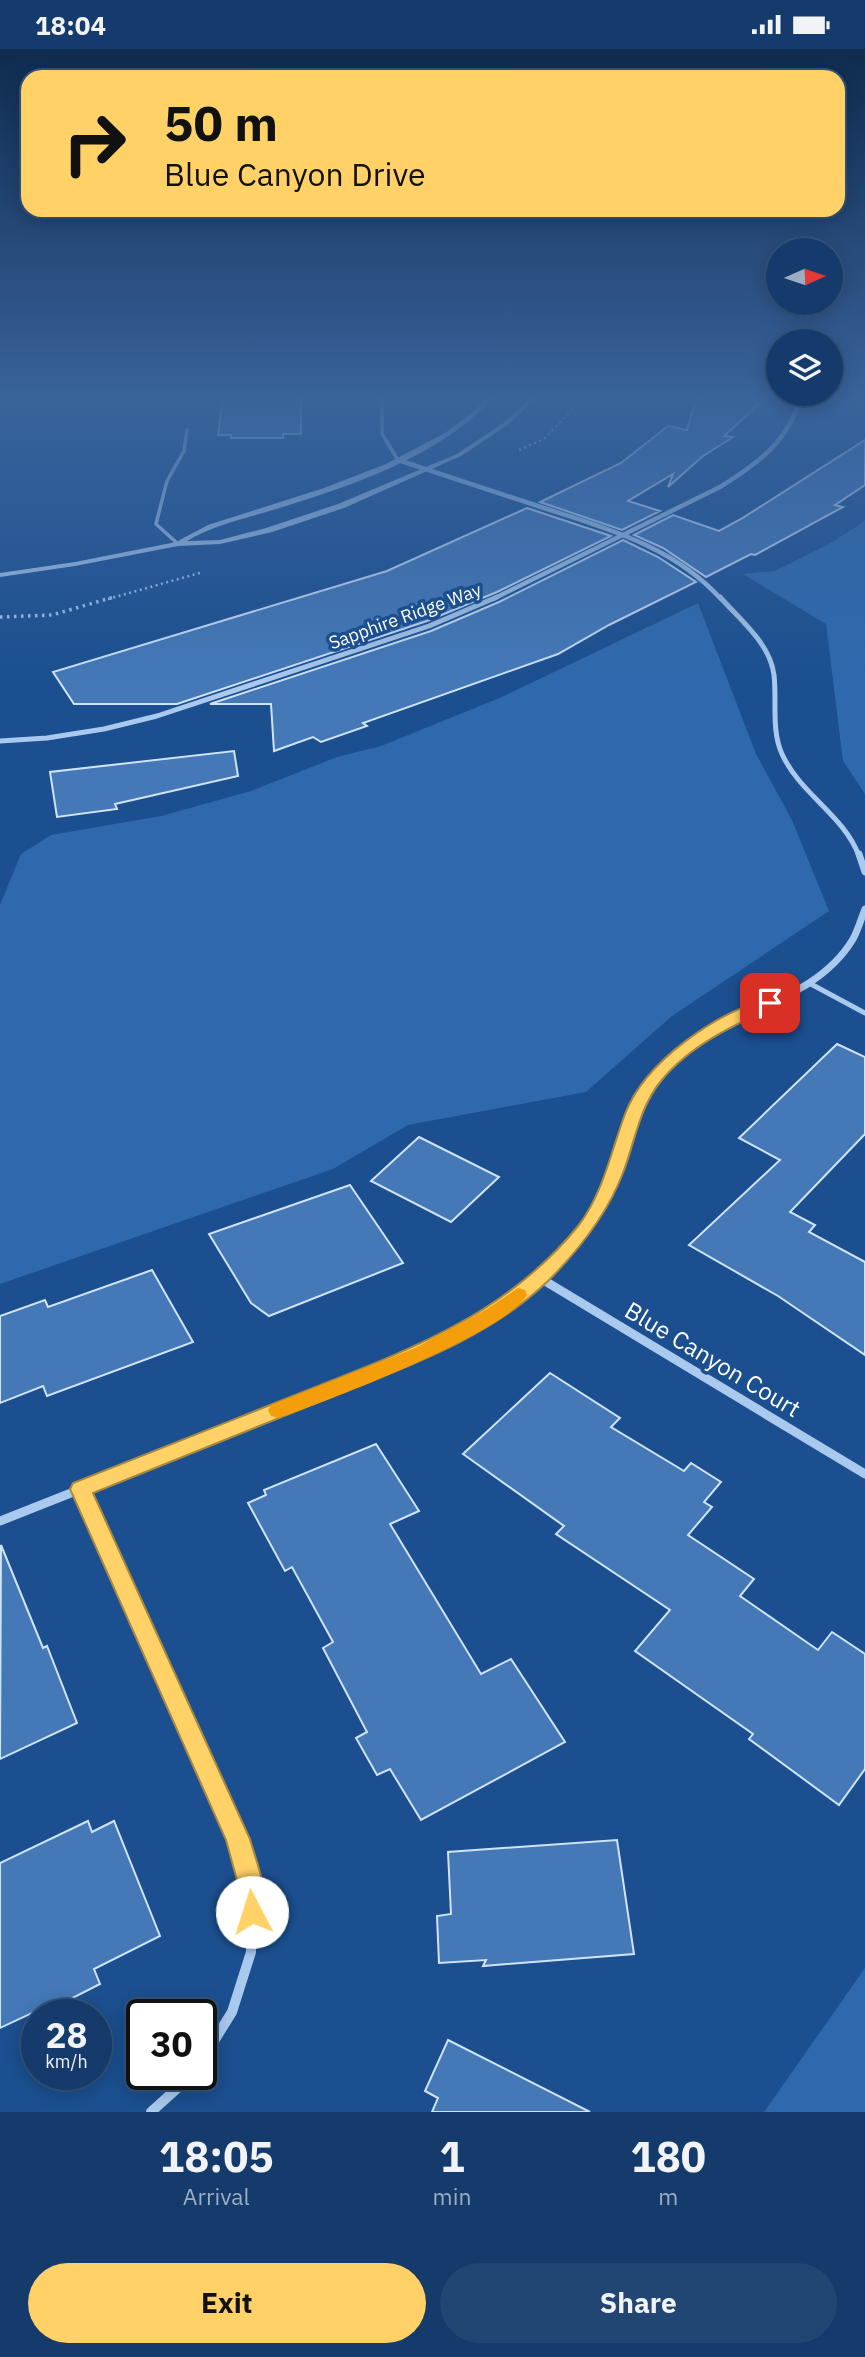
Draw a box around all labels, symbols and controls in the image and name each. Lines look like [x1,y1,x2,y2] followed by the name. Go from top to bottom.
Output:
[35,8,106,42] text: 18:04
[164,91,278,154] text: 50 m
[49,98,140,189] icon: right
[164,153,426,195] text: Blue Canyon Drive
[766,238,844,315] north arrow
[766,238,843,406] map controls
[766,329,843,406] button: layers
[326,578,484,654] street label: Sapphire Ridge Way
[740,973,800,1033] pin
[751,984,789,1022] icon: arrive
[619,1294,807,1424] street label: Blue Canyon Court
[215,1875,289,1949] position arrow
[126,1999,217,2090] speed limit sign: 30
[45,2012,88,2058] text: 28
[45,2050,88,2073] text: km/h
[159,2129,274,2184] text: 18:05
[439,2129,465,2184] text: 1
[630,2129,706,2184] text: 180
[183,2181,250,2211] text: Arrival
[433,2181,471,2211] text: min
[658,2181,678,2211] text: m
[28,2263,426,2343] button: Exit
[440,2263,837,2343] button: Share

